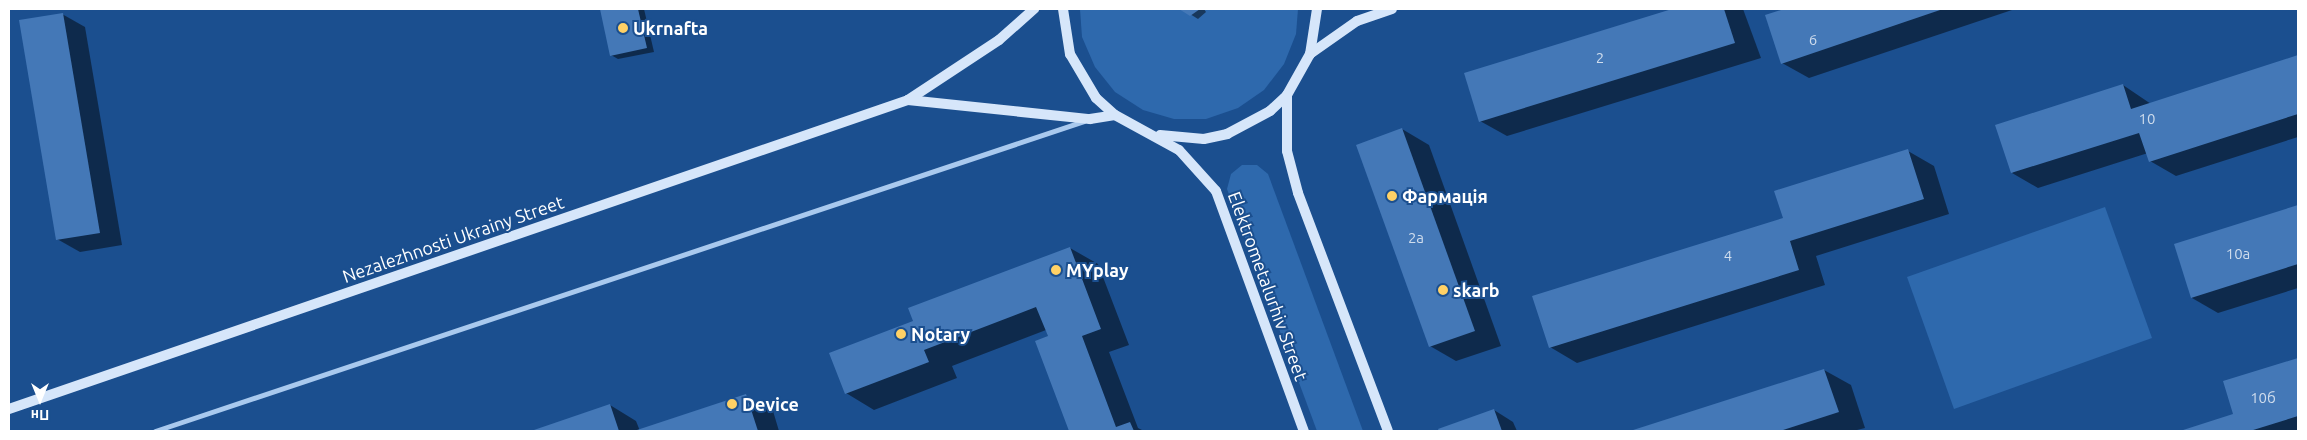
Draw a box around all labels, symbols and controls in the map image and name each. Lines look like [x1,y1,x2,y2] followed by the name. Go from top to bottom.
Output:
[633,17,708,39] place label: Ukrnafta
[617,22,629,34] marker: Ukrnafta
[1809,31,1817,49] house number: 6
[1596,49,1604,67] house number: 2
[2139,110,2155,128] house number: 10
[1402,185,1488,207] place label: Фармація
[1224,189,1312,383] street label: Elektrometalurhiv Street
[1386,190,1398,202] marker: Фармація
[339,191,567,287] street label: Nezalezhnosti Ukrainy Street
[1408,229,1424,247] house number: 2а
[2226,245,2250,263] house number: 10а
[1724,247,1732,265] house number: 4
[1066,259,1129,281] place label: MYplay
[1050,264,1062,276] marker: MYplay
[1453,279,1499,301] place label: skarb
[1437,284,1449,296] marker: skarb
[911,323,970,345] place label: Notary
[895,328,907,340] marker: Notary
[15,375,65,425] north arrow
[2250,389,2276,407] house number: 10б
[742,393,799,415] place label: Device
[726,398,738,410] marker: Device
[31,407,49,423] text: Пн

